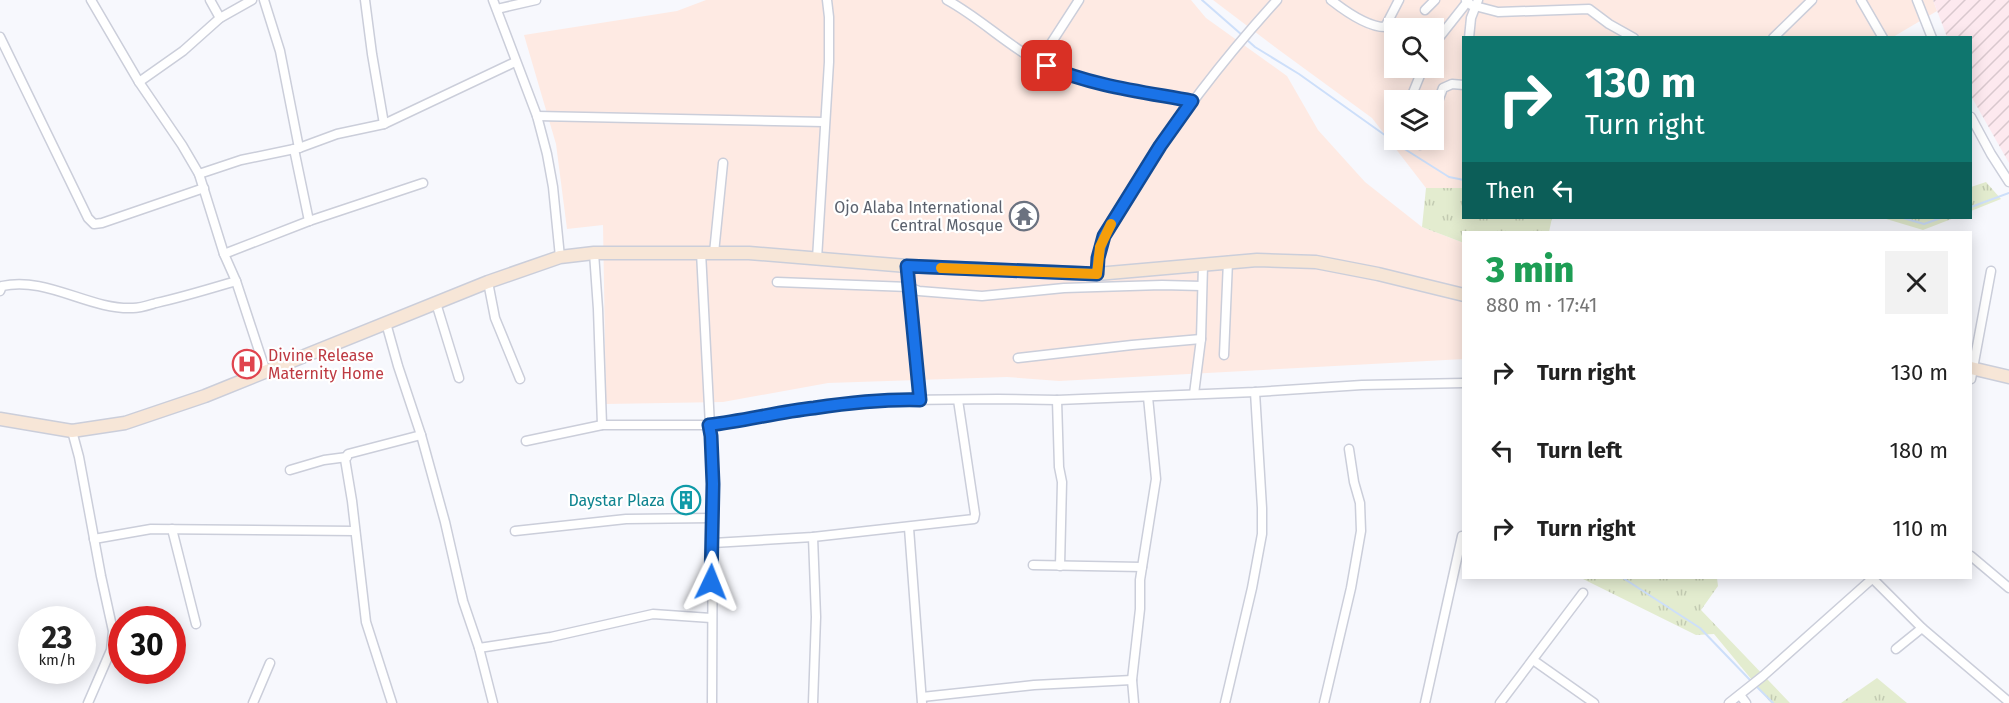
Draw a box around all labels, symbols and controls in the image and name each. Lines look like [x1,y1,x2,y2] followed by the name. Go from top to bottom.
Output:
[1384,18,1444,150] map controls
[1384,18,1444,78] button: search
[1021,40,1072,91] pin
[1030,49,1063,82] icon: arrive
[1585,58,1696,108] text: 130 m
[1486,60,1564,138] icon: right
[1384,90,1444,150] button: layers
[1585,109,1705,141] text: Turn right
[1547,174,1580,207] icon: left
[1486,177,1535,204] text: Then
[834,198,1003,235] place label: Ojo Alaba International Central Mosque
[1008,200,1040,232] temple icon: Ojo Alaba International Central Mosque
[1486,248,1574,292] text: 3 min
[1885,251,1948,314] button: close
[1486,293,1597,317] text: 880 m · 17:41
[268,346,384,383] place label: Divine Release Maternity Home
[231,348,263,380] hospital icon: Divine Release Maternity Home
[1486,356,1519,389] icon: right
[1537,359,1636,386] text: Turn right
[1891,359,1948,386] text: 130 m
[1486,434,1519,467] icon: left
[1537,437,1622,464] text: Turn left
[1889,437,1948,464] text: 180 m
[670,484,702,516] building icon: Daystar Plaza
[568,491,665,510] place label: Daystar Plaza
[1486,512,1519,545] icon: right
[1537,515,1636,542] text: Turn right
[1892,515,1948,542] text: 110 m
[679,550,743,614] position arrow
[108,606,186,684] speed limit sign: 30
[42,620,72,656] text: 23
[38,651,76,669] text: km/h

